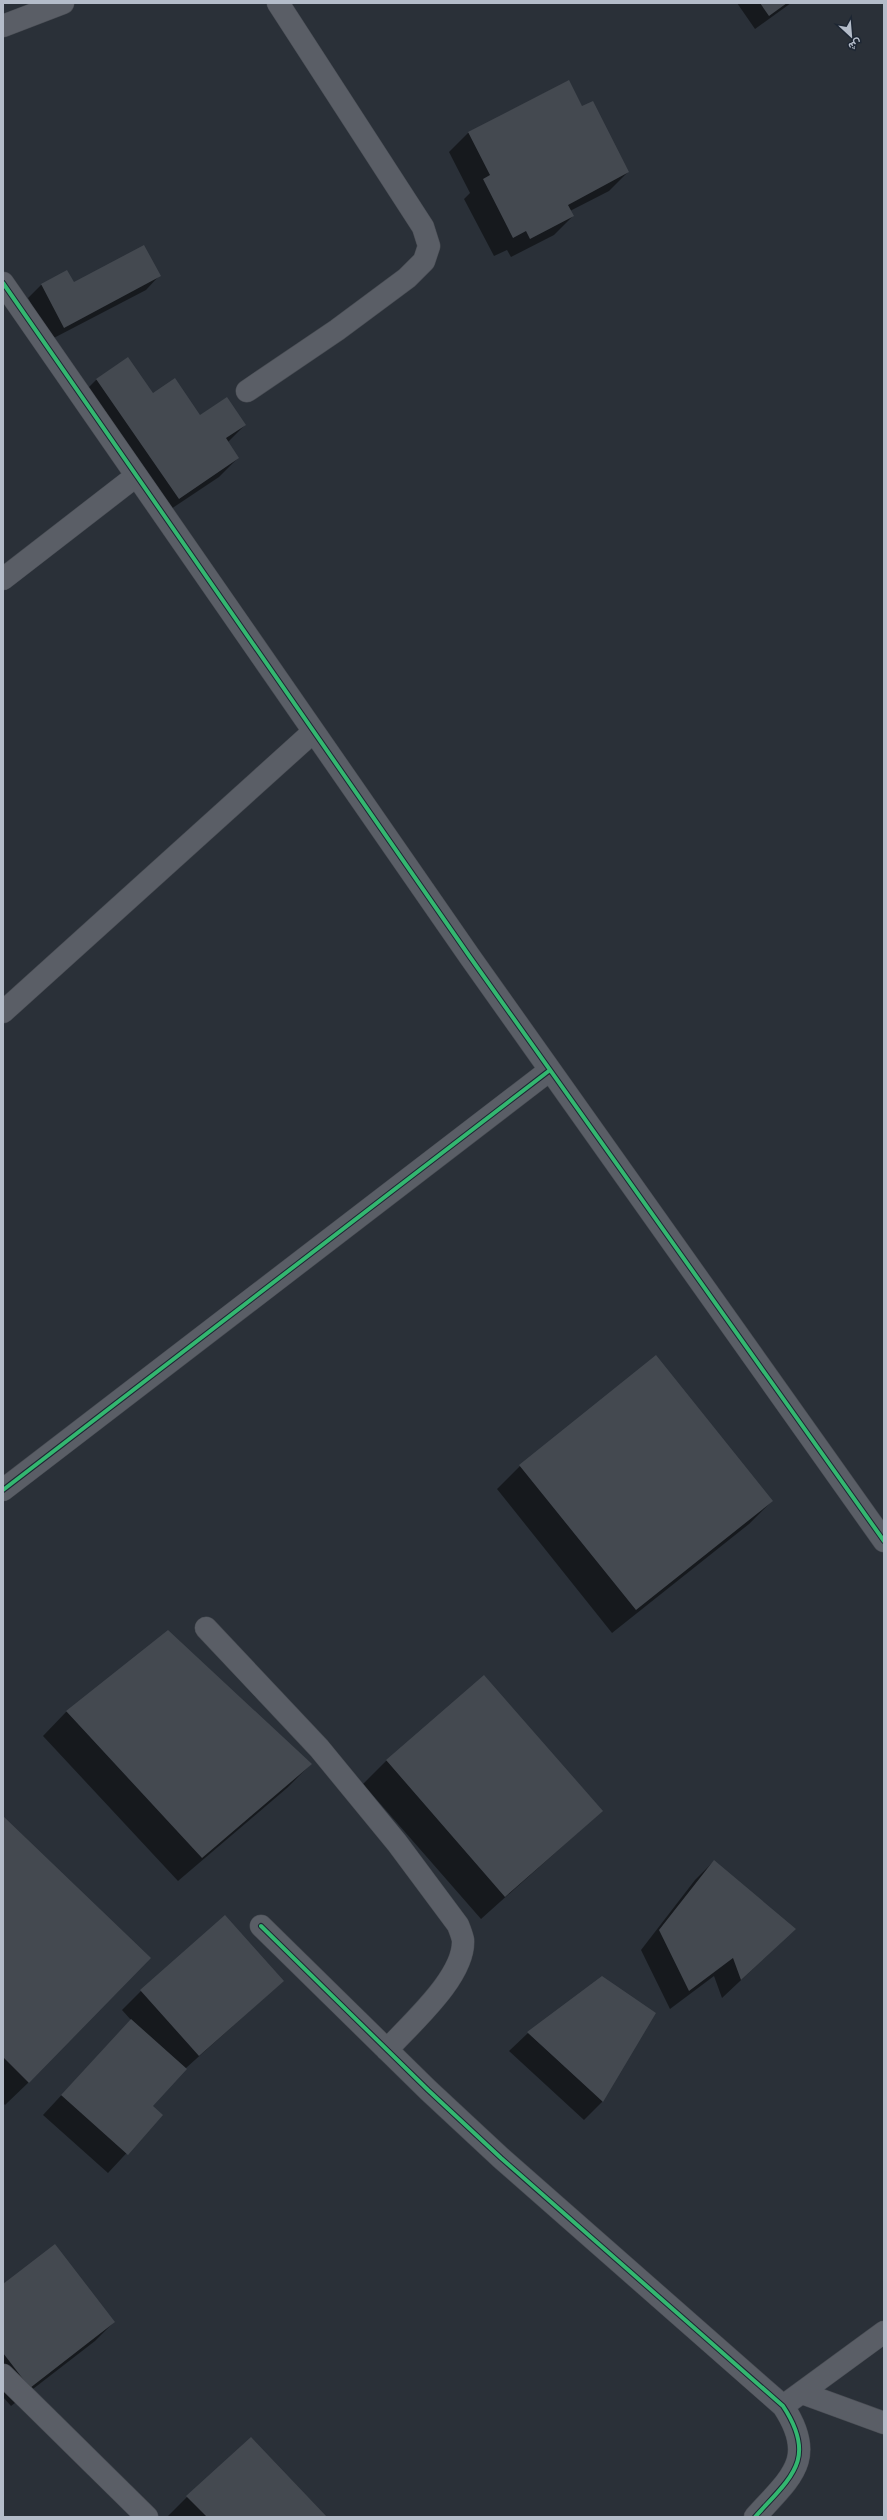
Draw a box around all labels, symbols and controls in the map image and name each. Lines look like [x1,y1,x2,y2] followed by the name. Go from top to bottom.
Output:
[831,16,871,56] north arrow
[846,36,864,54] text: ش

